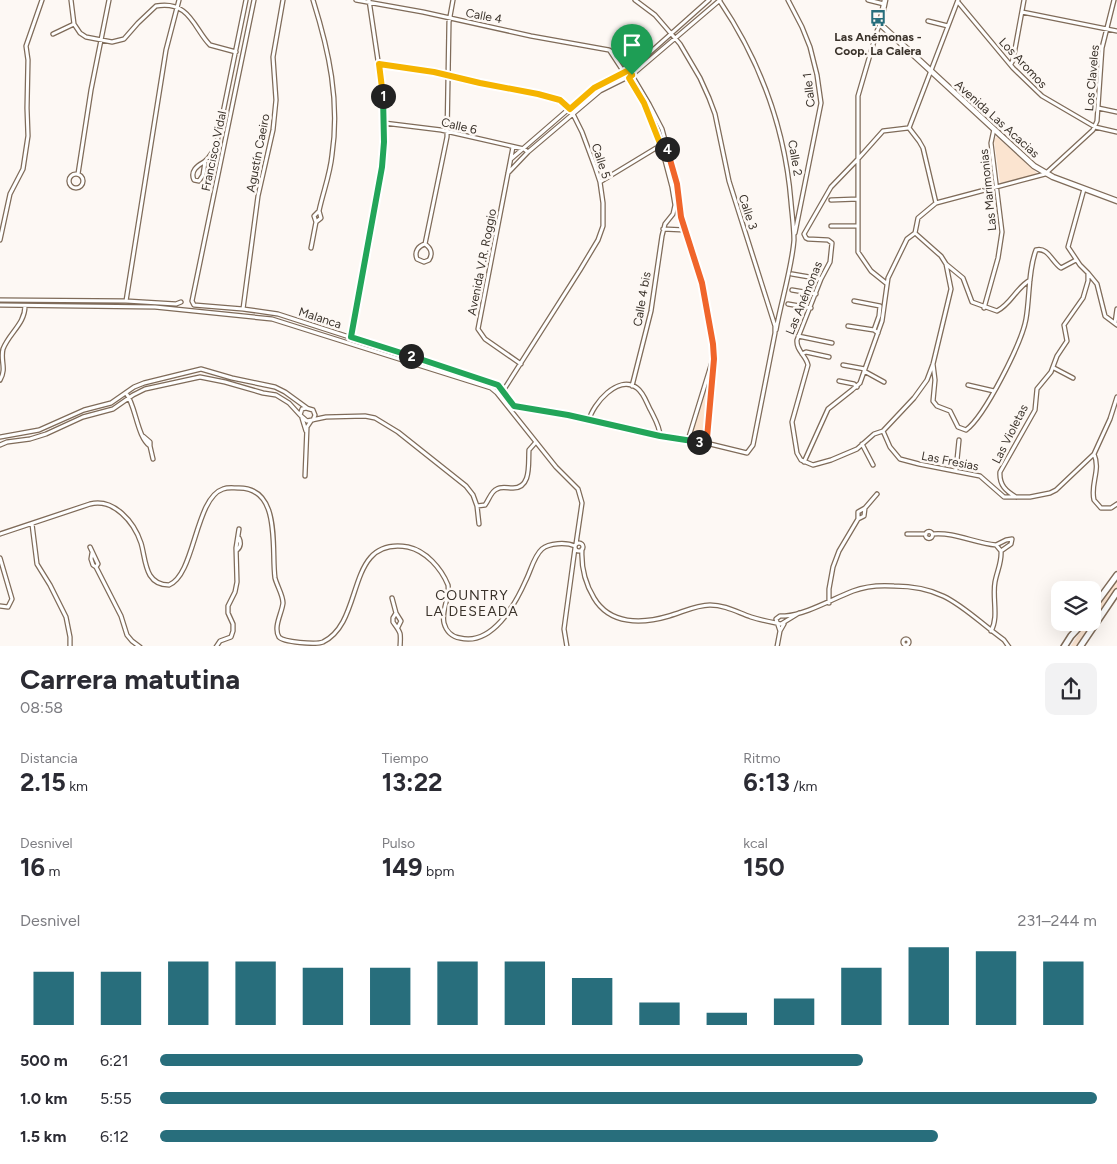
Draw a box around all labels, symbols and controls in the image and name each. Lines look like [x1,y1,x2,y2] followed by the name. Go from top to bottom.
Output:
[464,6,504,27] street label: Calle 4
[868,8,888,28] bus stop icon: Las Anémonas - Coop. La Calera
[611,24,653,75] pin
[834,30,922,58] place label: Las Anémonas - Coop. La Calera
[618,31,646,59] icon: arrive
[996,35,1050,91] street label: Los Aromos
[1082,44,1102,112] street label: Los Claveles
[800,72,818,108] street label: Calle 1
[952,77,1042,161] street label: Avenida Las Acacias
[370,84,396,108] pin: 1
[381,88,386,105] text: 1
[199,110,229,192] street label: Francisco Vidal
[244,113,272,193] street label: Agustín Caeiro
[440,115,478,137] street label: Calle 6
[654,136,680,162] pin: 4
[785,139,805,177] street label: Calle 2
[589,141,613,181] street label: Calle 5
[663,141,672,158] text: 4
[977,148,999,232] street label: Las Marimonias
[736,193,760,231] street label: Calle 3
[465,207,499,317] street label: Avenida V.R. Roggio
[783,259,825,337] street label: Las Anémonas
[630,270,654,327] street label: Calle 4 bis
[297,304,343,332] street label: Malanca
[398,344,424,368] pin: 2
[407,348,416,365] text: 2
[989,402,1031,466] street label: Las Violetas
[686,430,712,454] pin: 3
[696,434,703,451] text: 3
[920,449,980,473] street label: Las Fresias
[1051,581,1101,631] map controls
[1051,581,1101,631] button: layers
[425,587,519,620] district label: COUNTRY LA DESEADA
[20,662,240,696] text: Carrera matutina
[1045,663,1097,715] button: share
[20,698,63,717] text: 08:58
[20,750,78,767] text: Distancia
[382,750,429,767] text: Tiempo
[743,750,781,767] text: Ritmo
[20,767,66,797] text: 2.15
[382,767,443,797] text: 13:22
[743,767,790,797] text: 6:13
[66,778,88,795] text: km
[790,778,817,795] text: /km
[20,835,73,852] text: Desnivel
[382,835,415,852] text: Pulso
[743,835,768,852] text: kcal
[20,852,45,882] text: 16
[382,852,423,882] text: 149
[743,852,785,882] text: 150
[45,863,60,880] text: m
[423,863,454,880] text: bpm
[20,911,80,930] text: Desnivel
[1018,911,1097,930] text: 231–244 m
[20,1051,68,1070] text: 500 m
[100,1051,129,1070] text: 6:21
[20,1089,67,1108] text: 1.0 km
[100,1089,132,1108] text: 5:55
[20,1127,66,1146] text: 1.5 km
[100,1127,129,1146] text: 6:12

